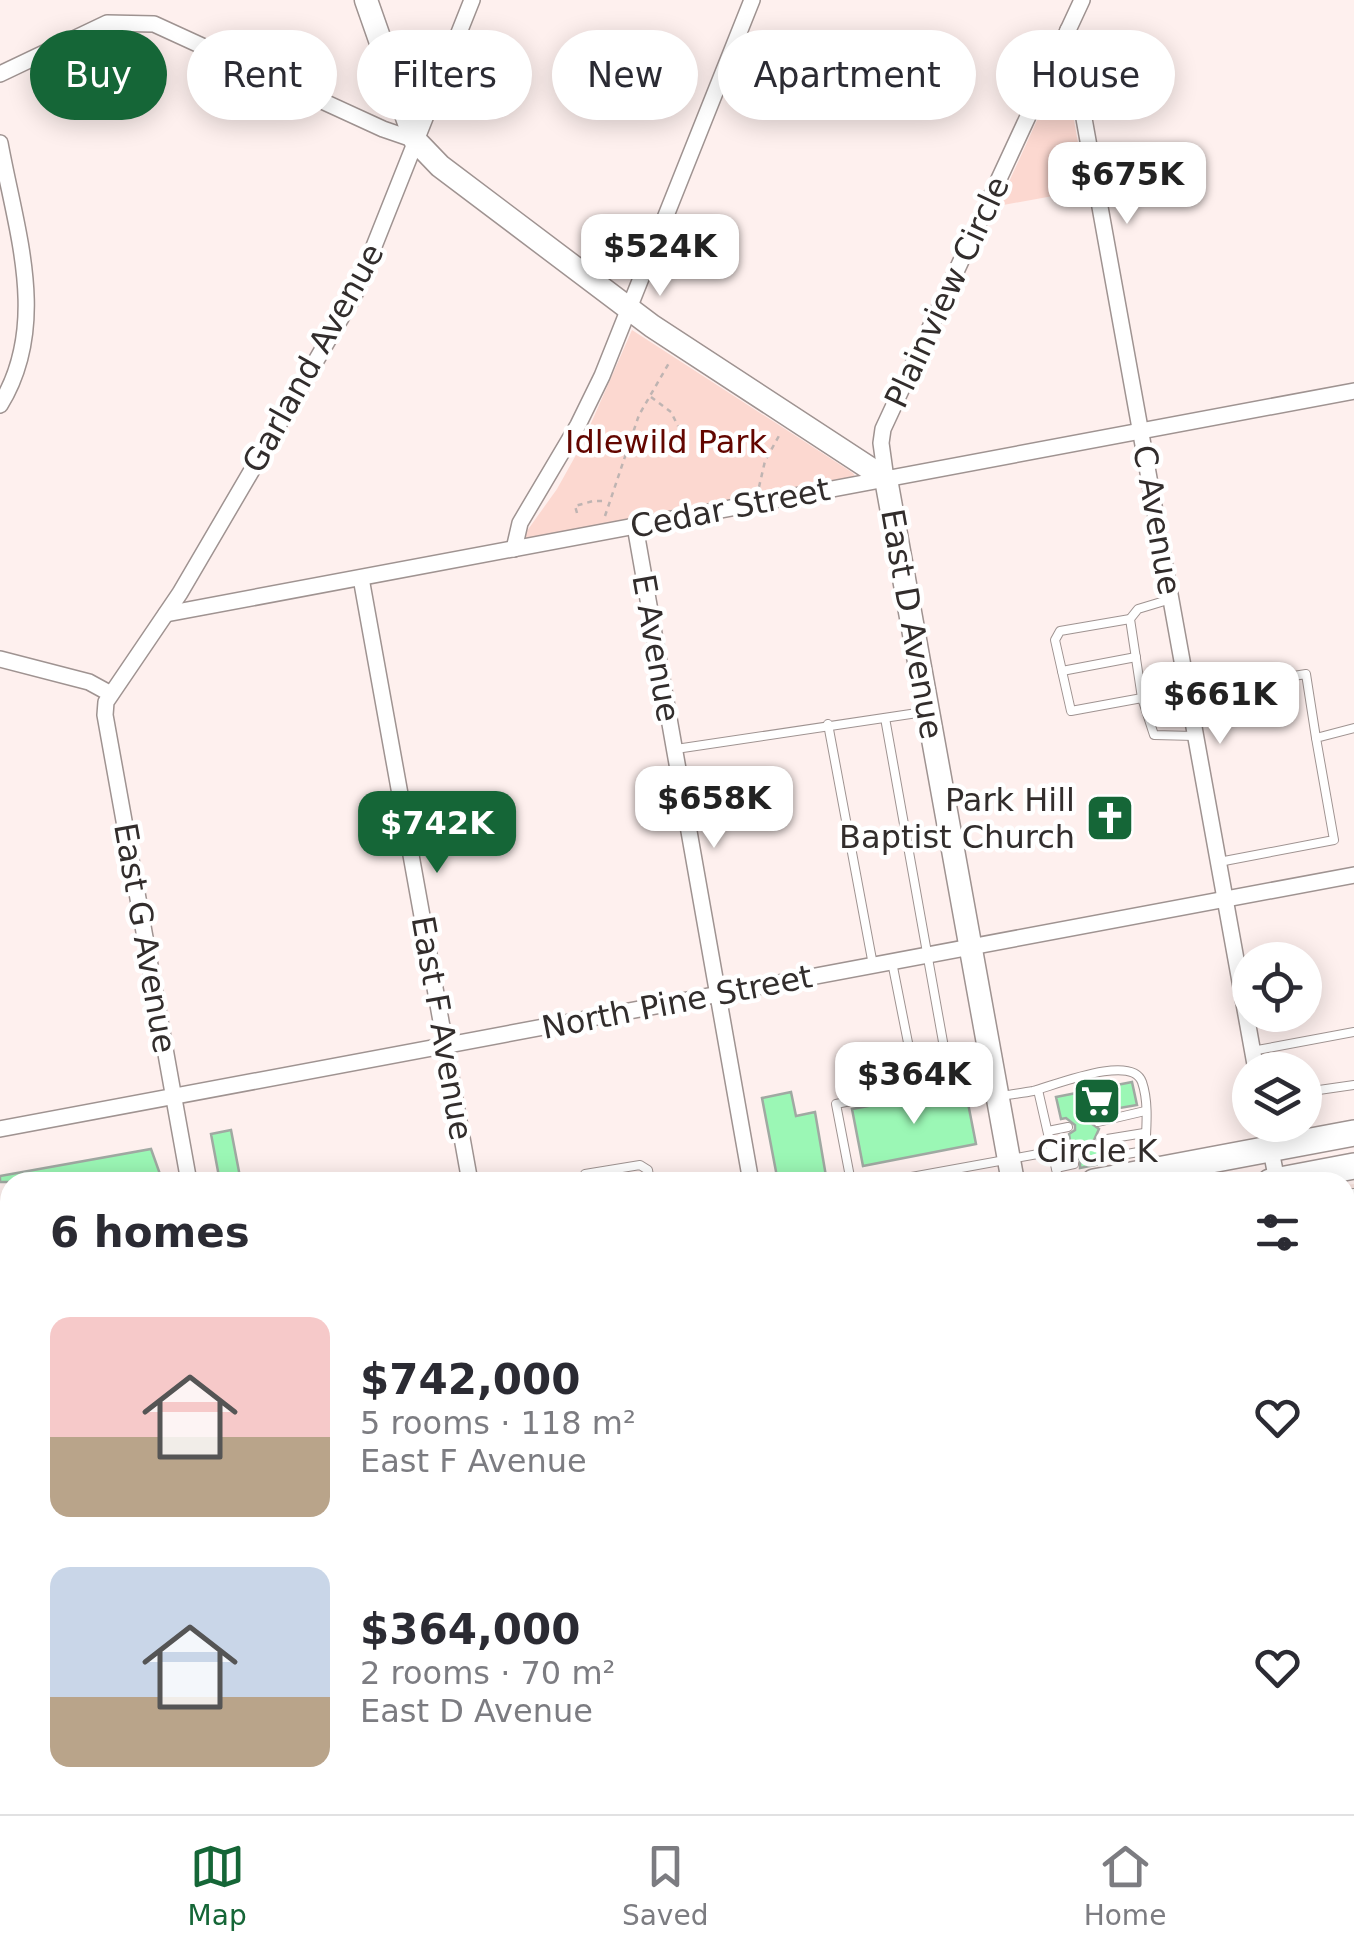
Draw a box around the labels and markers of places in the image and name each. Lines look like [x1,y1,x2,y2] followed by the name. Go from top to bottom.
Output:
[1057,142,1197,227] pin: $675K
[590,214,730,299] pin: $524K
[1150,662,1290,747] pin: $661K
[644,766,784,851] pin: $658K
[839,781,1075,856] place label: Park Hill Baptist Church
[367,791,507,876] pin: $742K
[1084,792,1136,844] church icon: Park Hill Baptist Church
[844,1042,984,1127] pin: $364K
[1071,1075,1123,1127] supermarket icon: Circle K
[1036,1132,1159,1170] place label: Circle K

